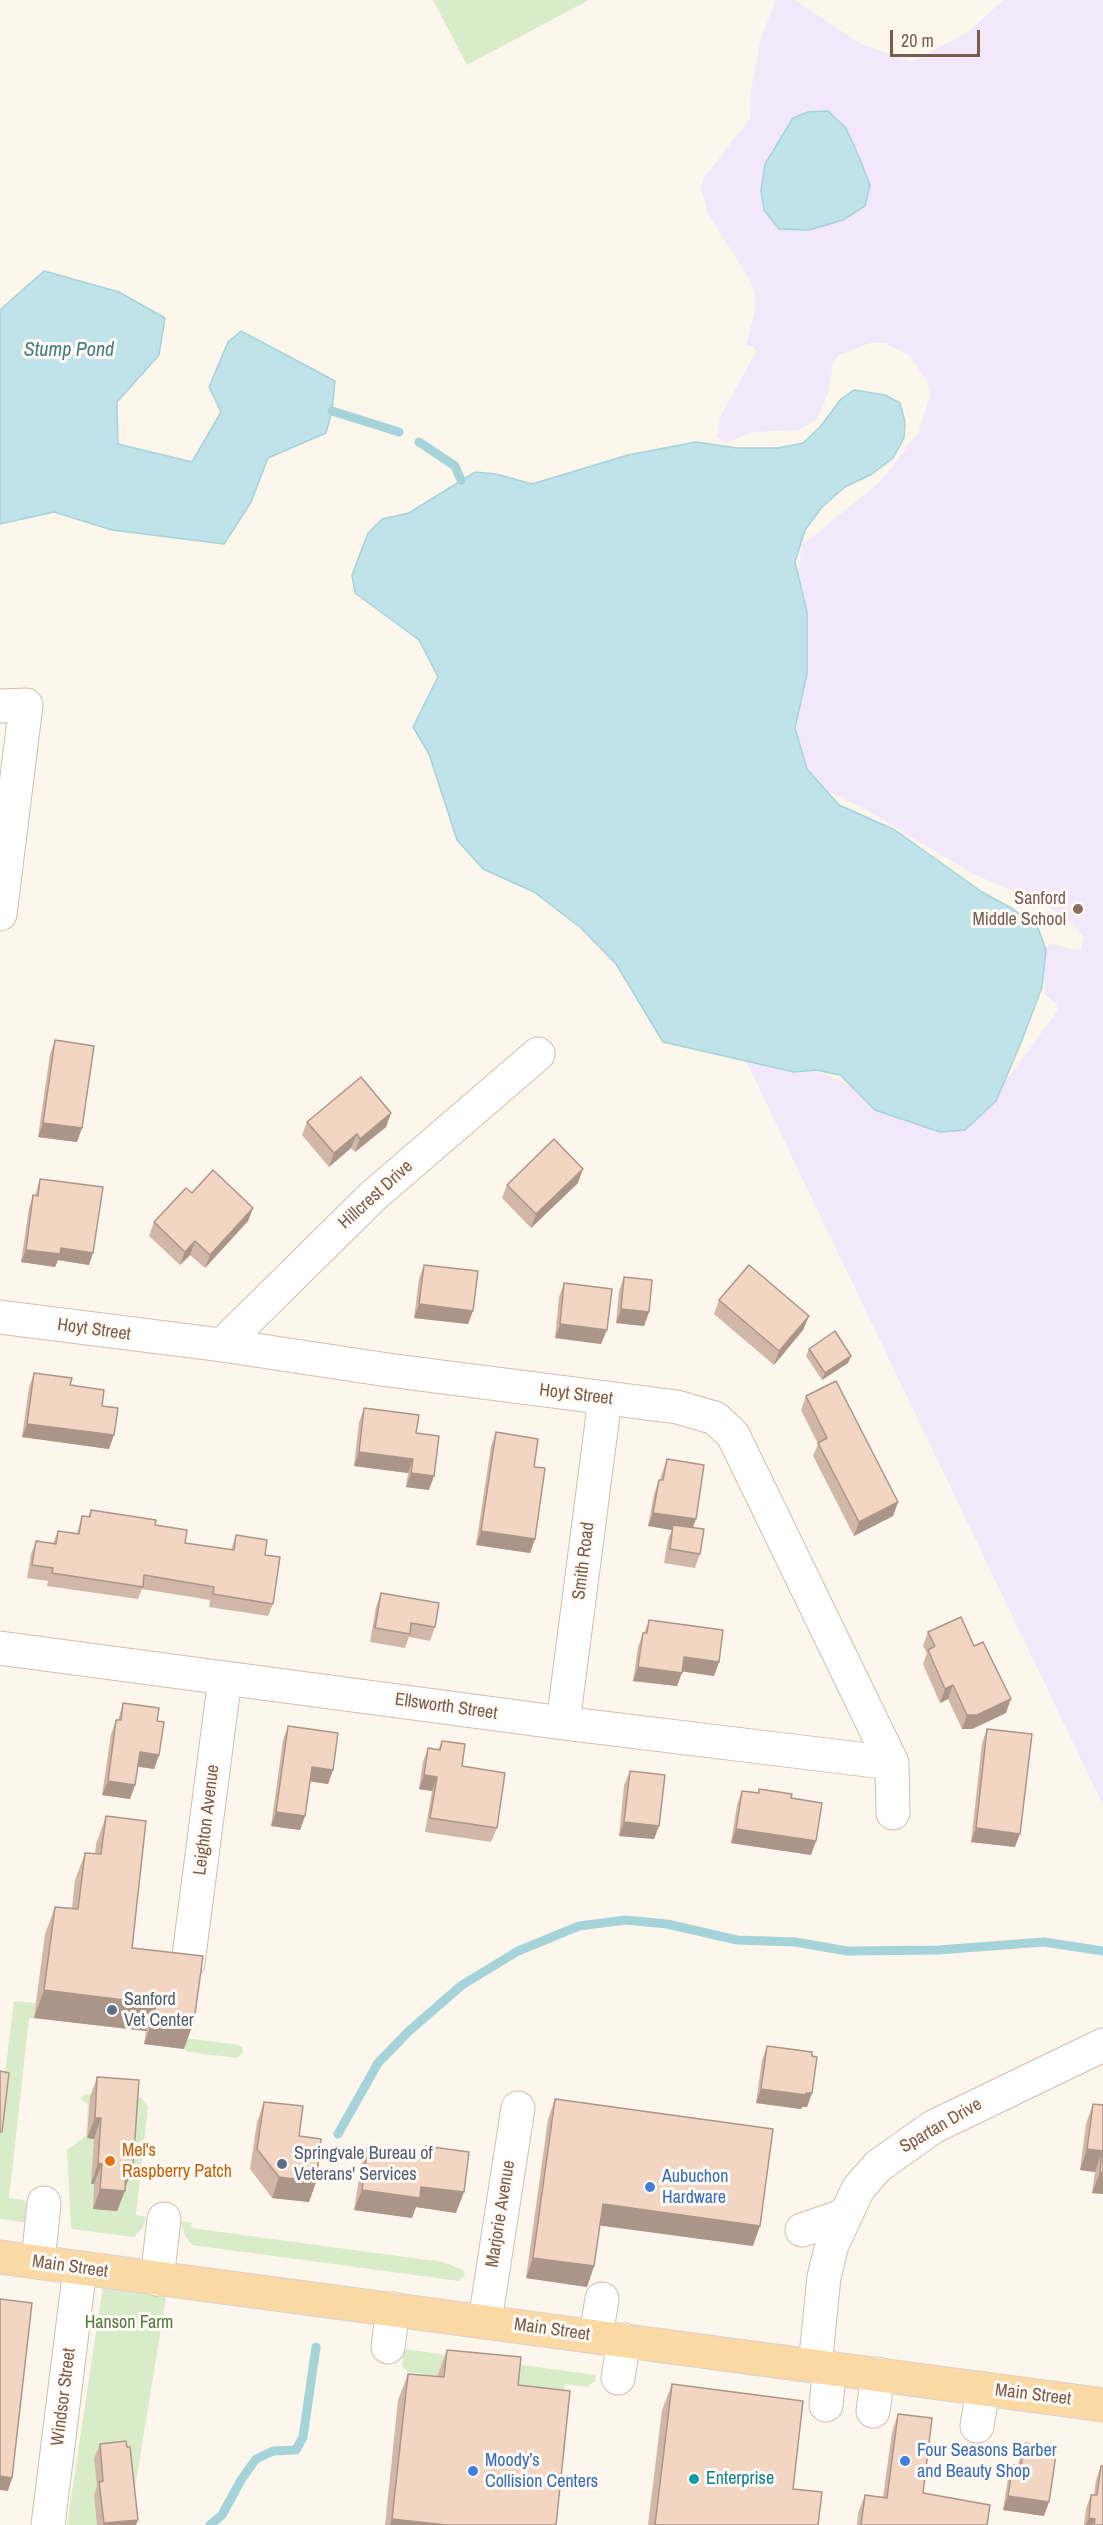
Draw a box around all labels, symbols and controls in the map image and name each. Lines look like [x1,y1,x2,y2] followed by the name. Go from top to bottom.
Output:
[893,18,983,56] scale bar
[901,28,934,53] text: 20 m
[24,339,114,363] water label: Stump Pond
[972,888,1066,930] place label: Sanford Middle School
[1071,902,1085,916] marker: Sanford Middle School
[334,1156,418,1234] street label: Hillcrest Drive
[56,1314,132,1346] street label: Hoyt Street
[538,1380,614,1410] street label: Hoyt Street
[569,1521,599,1601] street label: Smith Road
[393,1689,499,1725] street label: Ellsworth Street
[189,1763,225,1877] street label: Leighton Avenue
[124,1989,194,2032] place label: Sanford Vet Center
[105,2003,119,2017] marker: Sanford Vet Center
[896,2094,986,2158] street label: Spartan Drive
[122,2140,232,2182] place label: Mel's Raspberry Patch
[294,2143,433,2186] place label: Springvale Bureau of Veterans' Services
[103,2154,117,2168] marker: Mel's Raspberry Patch
[275,2157,289,2171] marker: Springvale Bureau of Veterans' Services
[482,2159,520,2269] street label: Marjorie Avenue
[662,2166,728,2208] place label: Aubuchon Hardware
[643,2180,657,2194] marker: Aubuchon Hardware
[31,2251,109,2283] street label: Main Street
[85,2312,173,2334] park label: Hanson Farm
[513,2314,591,2346] street label: Main Street
[47,2347,81,2447] street label: Windsor Street
[994,2380,1072,2410] street label: Main Street
[917,2440,1057,2482] place label: Four Seasons Barber and Beauty Shop
[485,2450,598,2492] place label: Moody’s Collision Centers
[898,2454,912,2468] marker: Four Seasons Barber and Beauty Shop
[466,2464,480,2478] marker: Moody’s Collision Centers
[706,2468,774,2490] place label: Enterprise
[687,2472,701,2486] marker: Enterprise

